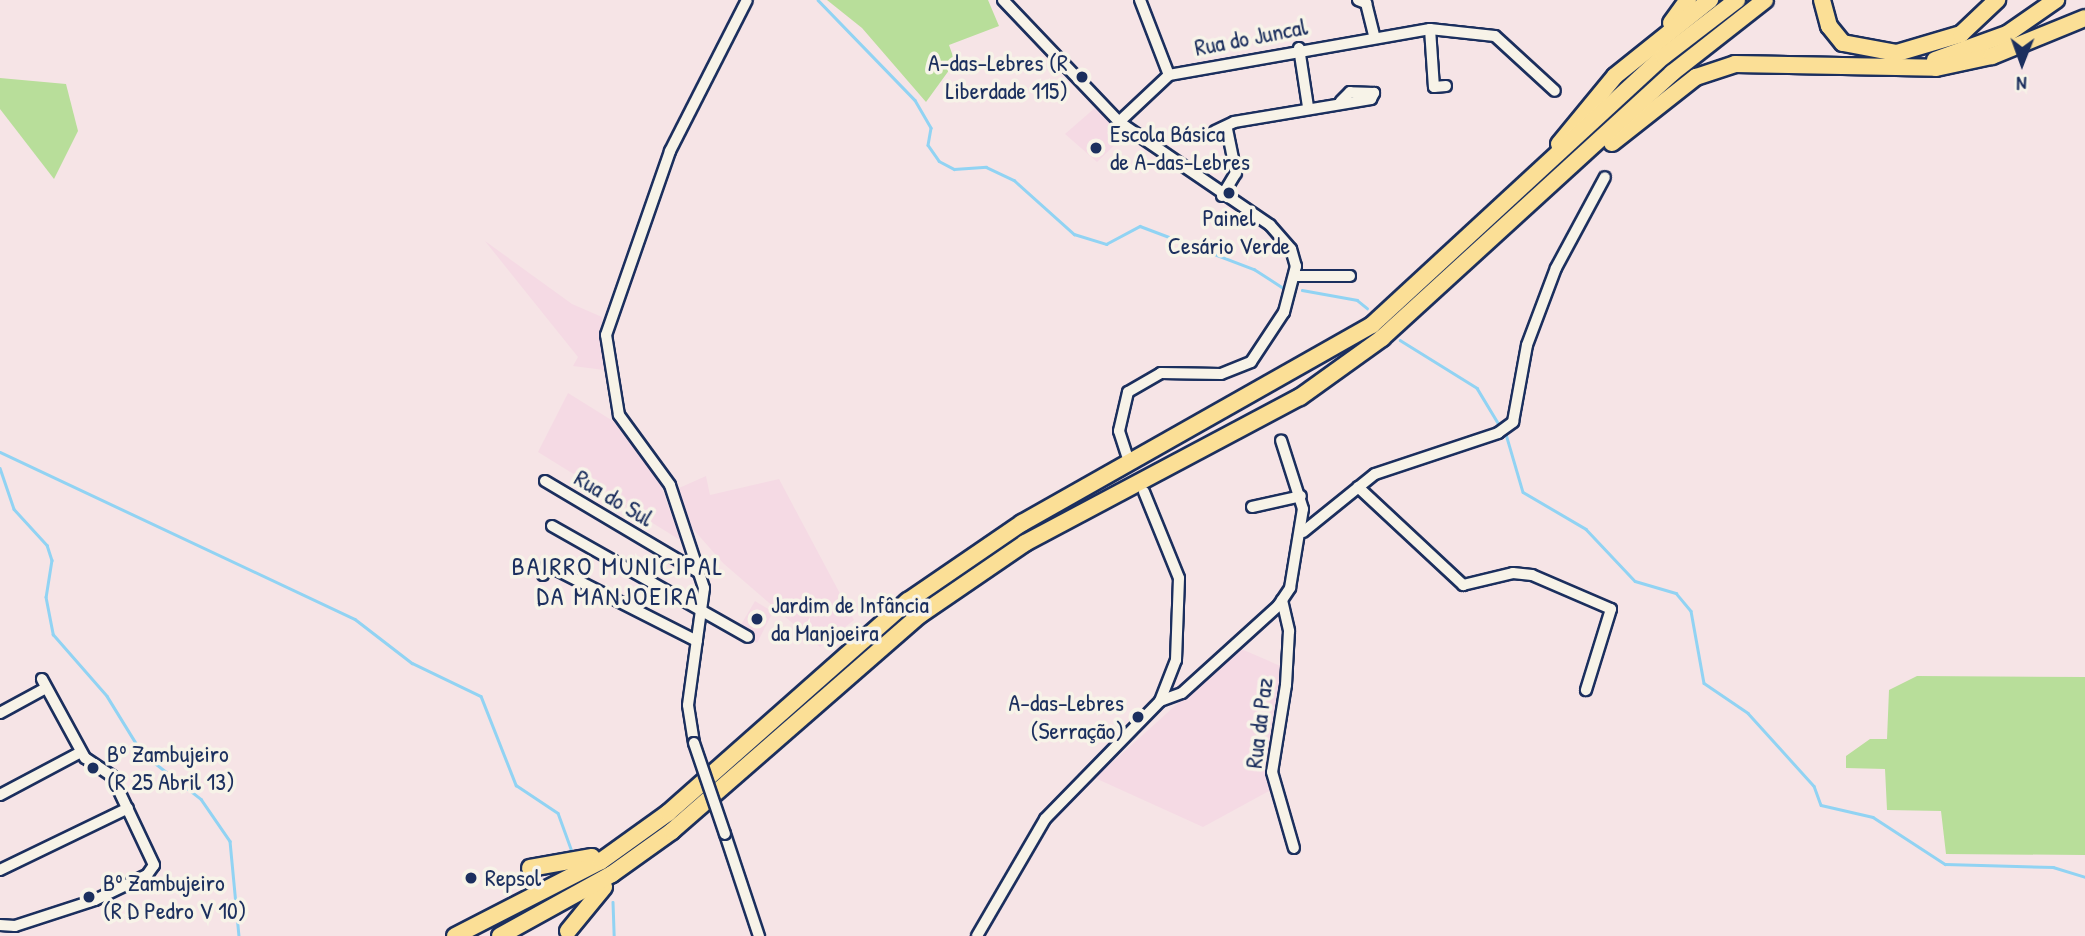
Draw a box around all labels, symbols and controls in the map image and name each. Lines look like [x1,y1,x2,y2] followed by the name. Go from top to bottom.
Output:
[1192,12,1310,62] street label: Rua do Juncal
[1987,28,2057,98] north arrow
[928,49,1068,105] place label: A-das-Lebres (R Liberdade 115)
[1074,69,1090,85] marker: A-das-Lebres (R Liberdade 115)
[2016,71,2027,97] text: N
[1110,120,1250,176] place label: Escola Básica de A-das-Lebres
[1088,140,1104,156] marker: Escola Básica de A-das-Lebres
[1221,185,1237,201] marker: Painel Cesário Verde
[1168,204,1290,260] place label: Painel Cesário Verde
[569,463,659,533] street label: Rua do Sul
[514,550,722,612] district label: BAIRRO MUNICIPAL DA MANJOEIRA
[771,591,929,647] place label: Jardim de Infância da Manjoeira
[749,611,765,627] marker: Jardim de Infância da Manjoeira
[1239,676,1279,770] street label: Rua da Paz
[1008,689,1124,745] place label: A-das-Lebres (Serração)
[1130,709,1146,725] marker: A-das-Lebres (Serração)
[107,740,235,796] place label: Bº Zambujeiro (R 25 Abril 13)
[85,760,101,776] marker: Bº Zambujeiro (R 25 Abril 13)
[485,864,541,892] place label: Repsol
[103,869,246,925] place label: Bº Zambujeiro (R D Pedro V 10)
[463,870,479,886] marker: Repsol
[81,889,97,905] marker: Bº Zambujeiro (R D Pedro V 10)

